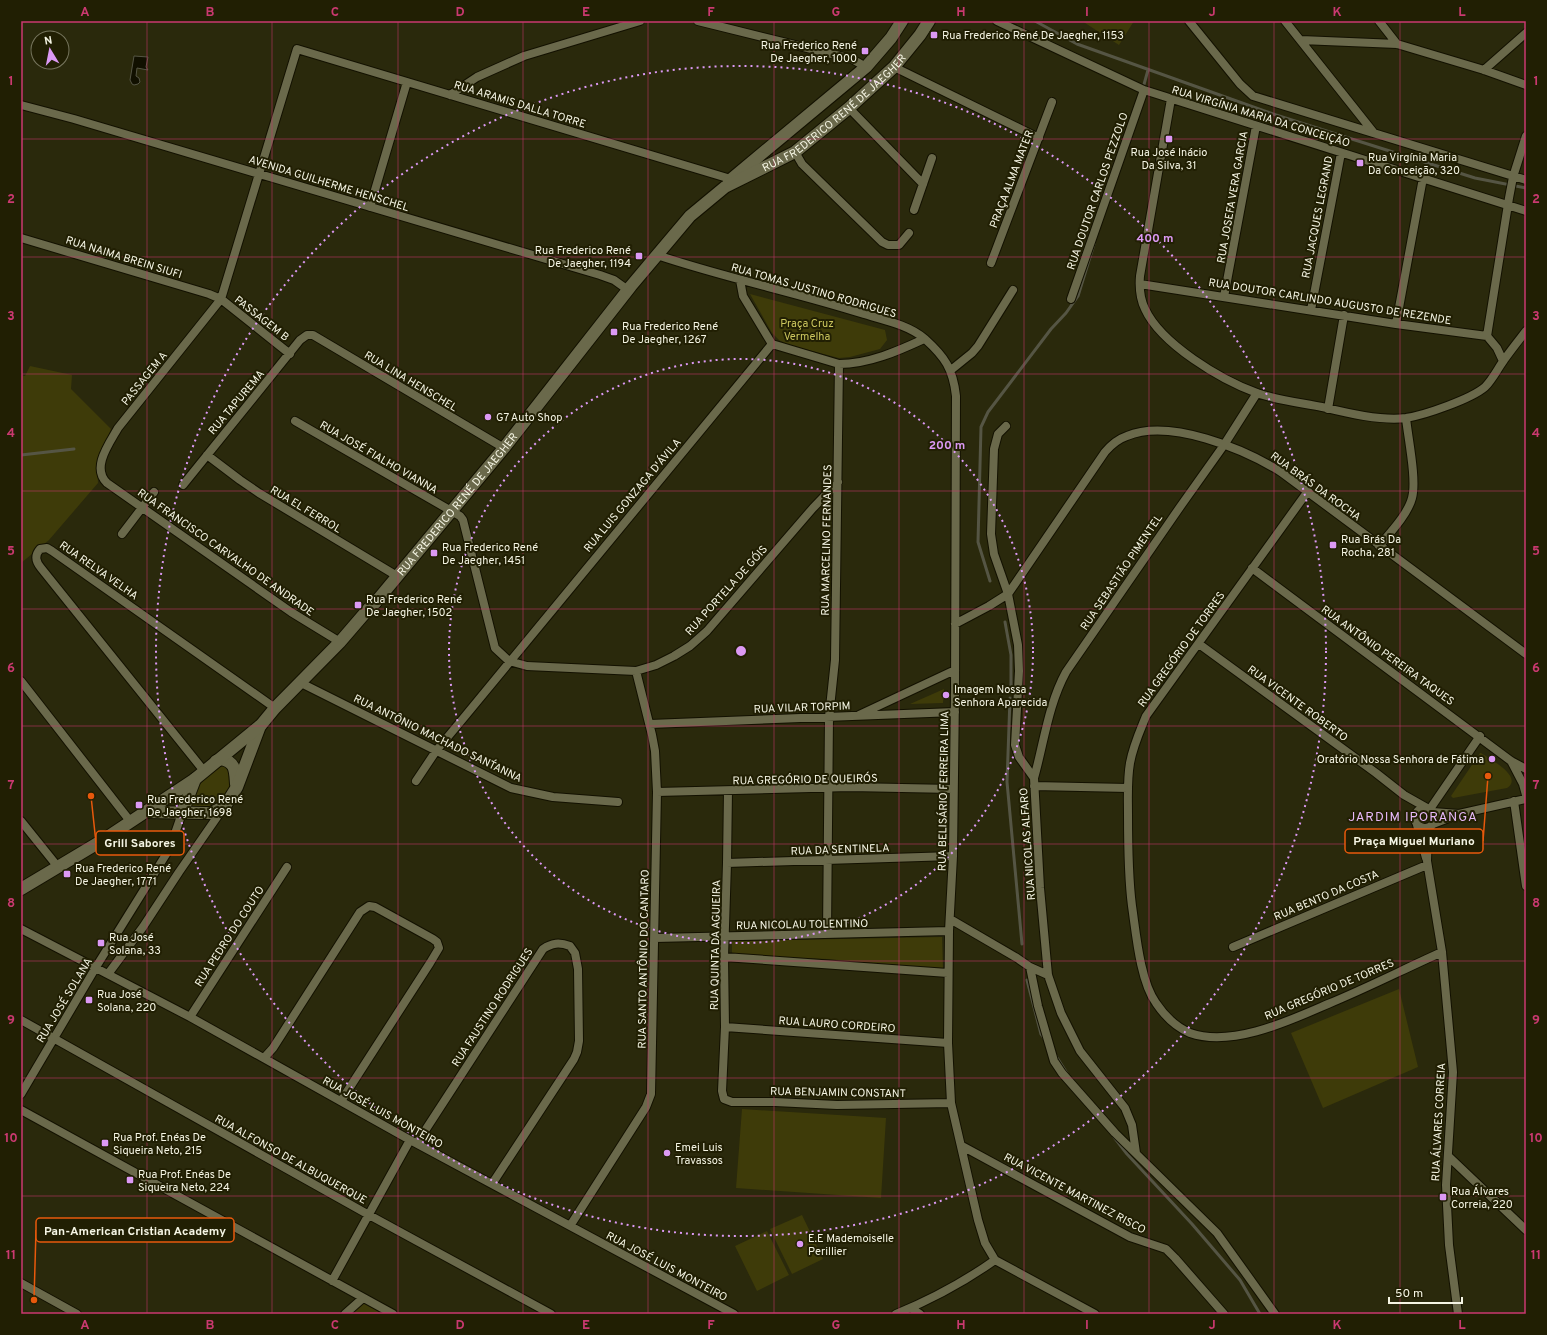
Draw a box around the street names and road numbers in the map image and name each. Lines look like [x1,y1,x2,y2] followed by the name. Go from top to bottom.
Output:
[760,51,910,175] street label: RUA FREDERICO RENÉ DE JAEGHER
[452,78,587,132] street label: RUA ARAMIS DALLA TORRE
[1170,82,1352,151] street label: RUA VIRGÍNIA MARIA DA CONCEIÇÃO
[1064,111,1132,272] street label: RUA DOUTOR CARLOS PEZZOLO
[987,128,1037,230] street label: PRAÇA ALMA MATER
[1214,130,1252,265] street label: RUA JOSEFA VERA GARCIA
[247,153,411,215] street label: AVENIDA GUILHERME HENSCHEL
[1299,155,1337,280] street label: RUA JACQUES LEGRAND
[64,234,184,282] street label: RUA NAIMA BREIN SIUFI
[729,261,898,321] street label: RUA TOMAS JUSTINO RODRIGUES
[1207,276,1452,328] street label: RUA DOUTOR CARLINDO AUGUSTO DE REZENDE
[231,293,292,345] street label: PASSAGEM B
[361,348,460,415] street label: RUA LINA HENSCHEL
[119,349,171,408] street label: PASSAGEM A
[206,367,268,438] street label: RUA TAPUREMA
[317,417,441,497] street label: RUA JOSÉ FIALHO VIANNA
[395,430,521,579] street label: RUA FREDERICO RENÉ DE JAEGHER
[580,435,685,555] street label: RUA LUIS GONZAGA D'ÁVILA
[1267,448,1364,524] street label: RUA BRÁS DA ROCHA
[819,464,835,616] street label: RUA MARCELINO FERNANDES
[267,483,344,537] street label: RUA EL FERROL
[134,486,316,619] street label: RUA FRANCISCO CARVALHO DE ANDRADE
[1078,512,1166,633] street label: RUA SEBASTIÃO PIMENTEL
[56,538,140,603] street label: RUA RELVA VELHA
[682,542,771,639] street label: RUA PORTELA DE GÓIS
[1134,588,1228,710] street label: RUA GREGÓRIO DE TORRES
[1318,602,1457,709] street label: RUA ANTÔNIO PEREIRA TAQUES
[1244,663,1350,745] street label: RUA VICENTE ROBERTO
[351,691,525,786] street label: RUA ANTÔNIO MACHADO SANT´ANNA
[753,699,851,717] street label: RUA VILAR TORPIM
[935,711,952,871] street label: RUA BELISÁRIO FERREIRA LIMA
[732,771,878,788] street label: RUA GREGÓRIO DE QUEIRÓS
[1017,787,1039,901] street label: RUA NICOLAS ALFARO
[790,841,890,859] street label: RUA DA SENTINELA
[1272,868,1381,924] street label: RUA BENTO DA COSTA
[634,869,653,1049] street label: RUA SANTO ANTÔNIO DO CANTARO
[708,880,724,1010] street label: RUA QUINTA DA AGUIEIRA
[192,884,268,990] street label: RUA PEDRO DO COUTO
[736,917,868,933] street label: RUA NICOLAU TOLENTINO
[449,946,537,1070] street label: RUA FAUSTINO RODRIGUES
[33,955,96,1046] street label: RUA JOSÉ SOLANA
[1262,955,1396,1024] street label: RUA GREGÓRIO DE TORRES
[778,1014,896,1036] street label: RUA LAURO CORDEIRO
[1428,1062,1449,1182] street label: RUA ÁLVARES CORREIA
[320,1073,446,1152] street label: RUA JOSÉ LUIS MONTEIRO
[770,1085,906,1101] street label: RUA BENJAMIN CONSTANT
[212,1112,369,1208] street label: RUA ALFONSO DE ALBUQUERQUE
[1001,1150,1148,1237] street label: RUA VICENTE MARTINEZ RISCO
[603,1228,730,1305] street label: RUA JOSÉ LUIS MONTEIRO

